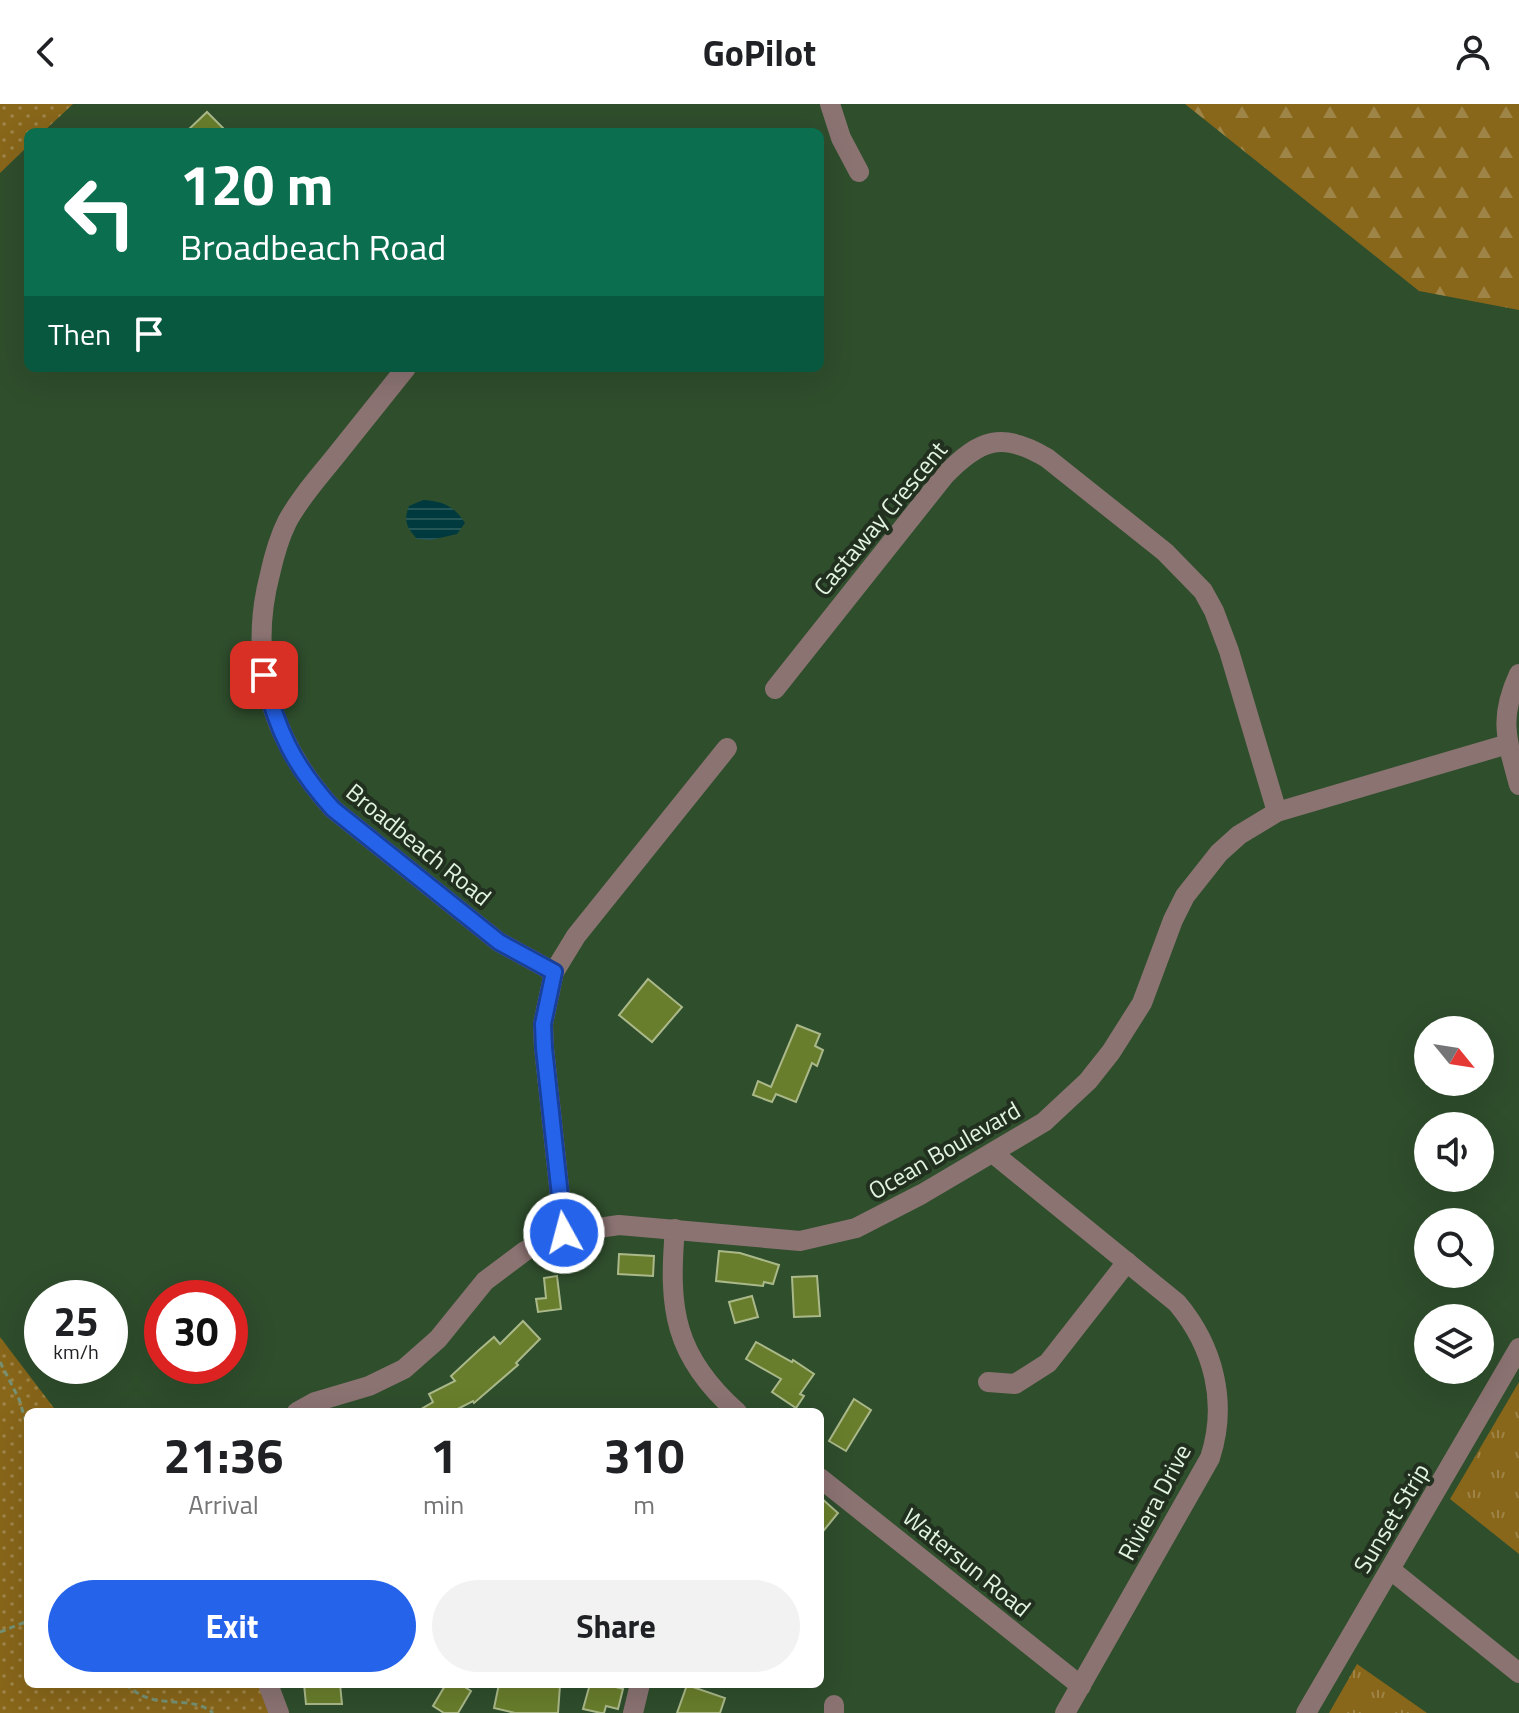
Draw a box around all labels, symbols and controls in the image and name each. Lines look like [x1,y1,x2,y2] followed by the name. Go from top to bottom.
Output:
[703,25,816,80] text: GoPilot
[24,30,68,74] icon: back
[1451,30,1495,74] icon: person
[180,142,333,227] text: 120 m
[48,160,152,264] icon: left
[180,219,446,274] text: Broadbeach Road
[48,311,111,357] text: Then
[127,312,171,356] icon: arrive
[805,433,956,603] street label: Castaway Crescent
[230,641,298,709] pin
[242,653,286,697] icon: arrive
[339,774,499,914] street label: Broadbeach Road
[1414,1016,1494,1096] north arrow
[1414,1016,1494,1384] map controls
[861,1092,1027,1208] street label: Ocean Boulevard
[1414,1112,1494,1192] button: sound
[522,1191,606,1275] position arrow
[1414,1208,1494,1288] button: search
[144,1280,248,1384] speed limit sign: 30
[54,1291,98,1352] text: 25
[1414,1304,1494,1384] button: layers
[53,1336,99,1367] text: km/h
[164,1419,283,1492] text: 21:36
[430,1419,457,1492] text: 1
[604,1419,684,1492] text: 310
[1108,1437,1200,1567] street label: Riviera Drive
[1344,1456,1438,1580] street label: Sunset Strip
[188,1485,259,1524] text: Arrival
[423,1485,464,1524] text: min
[633,1485,655,1524] text: m
[895,1499,1039,1625] street label: Watersun Road
[48,1580,416,1672] button: Exit
[432,1580,800,1672] button: Share

